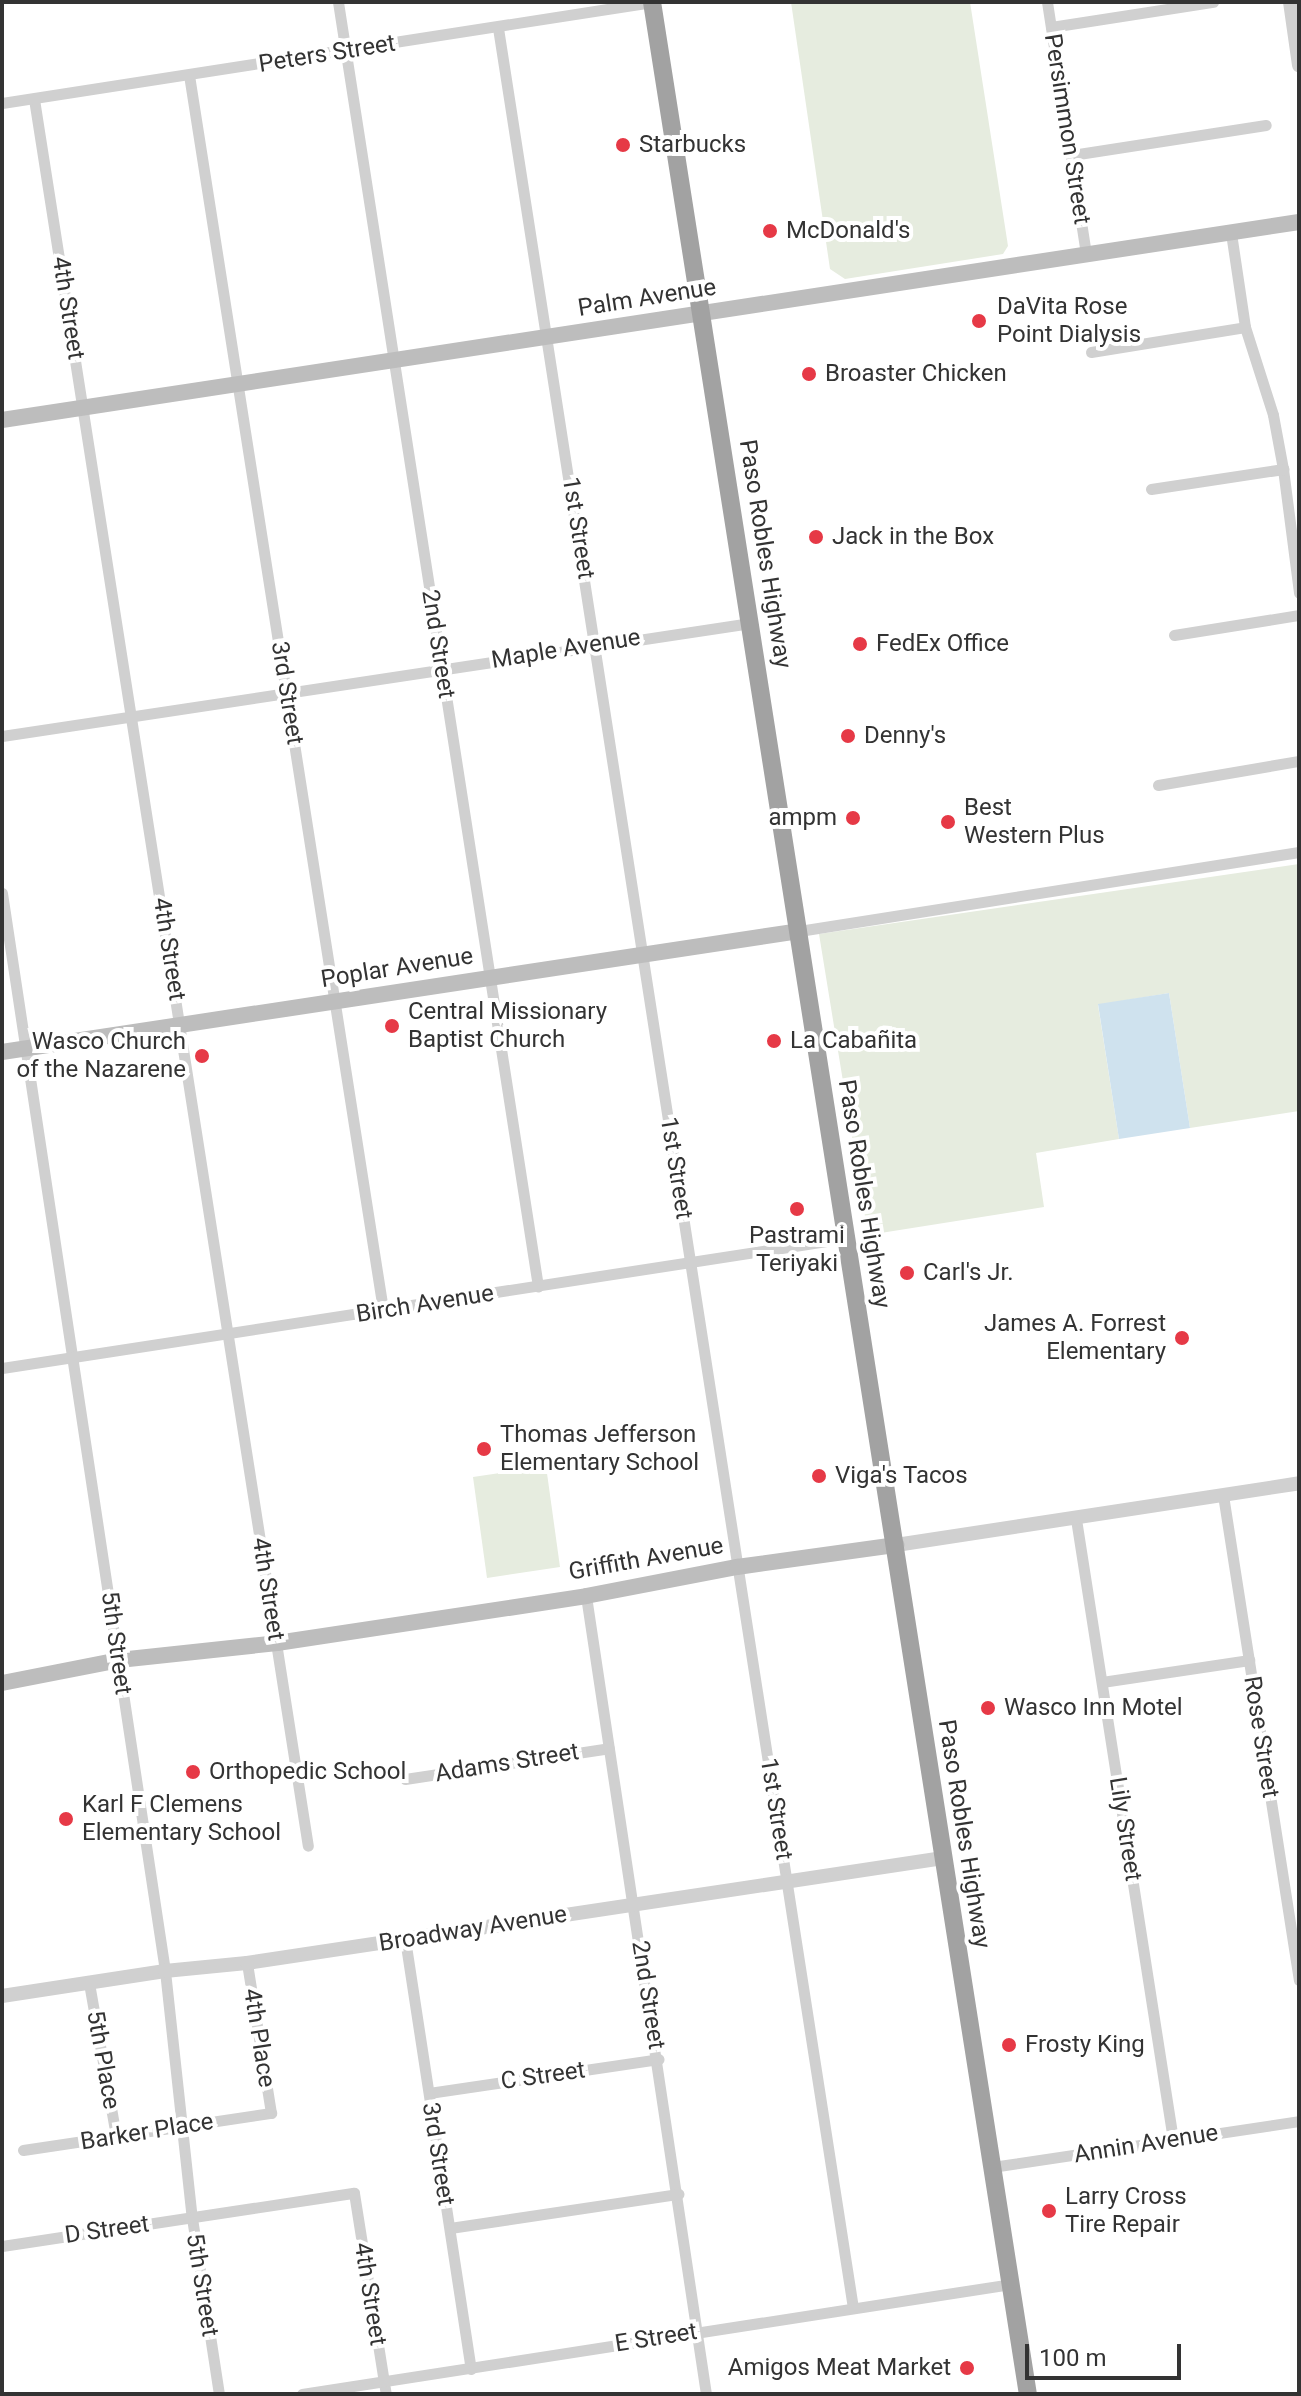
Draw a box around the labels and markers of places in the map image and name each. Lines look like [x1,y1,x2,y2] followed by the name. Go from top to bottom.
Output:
[639,131,746,159] place label: Starbucks
[614,136,632,154] marker: Starbucks
[786,217,910,245] place label: McDonald's
[761,222,779,240] marker: McDonald's
[997,293,1141,349] place label: DaVita Rose Point Dialysis
[968,310,990,332] marker: DaVita Rose Point Dialysis
[825,360,1007,388] place label: Broaster Chicken
[800,365,818,383] marker: Broaster Chicken
[832,523,994,551] place label: Jack in the Box
[807,528,825,546] marker: Jack in the Box
[876,630,1009,658] place label: FedEx Office
[851,635,869,653] marker: FedEx Office
[864,722,946,750] place label: Denny's
[839,727,857,745] marker: Denny's
[964,794,1105,850] place label: Best Western Plus
[768,804,837,832] place label: ampm
[844,809,862,827] marker: ampm
[939,813,957,831] marker: Best Western Plus
[408,998,607,1054] place label: Central Missionary Baptist Church
[383,1017,401,1035] marker: Central Missionary Baptist Church
[790,1027,917,1055] place label: La Cabañita
[17,1028,186,1084] place label: Wasco Church of the Nazarene
[765,1032,783,1050] marker: La Cabañita
[193,1047,211,1065] marker: Wasco Church of the Nazarene
[788,1200,806,1218] marker: Pastrami Teriyaki
[749,1222,845,1278] place label: Pastrami Teriyaki
[923,1259,1014,1287] place label: Carl's Jr.
[898,1264,916,1282] marker: Carl's Jr.
[984,1310,1166,1366] place label: James A. Forrest Elementary
[1173,1329,1191,1347] marker: James A. Forrest Elementary
[500,1421,699,1477] place label: Thomas Jefferson Elementary School
[475,1440,493,1458] marker: Thomas Jefferson Elementary School
[835,1462,968,1490] place label: Viga's Tacos
[810,1467,828,1485] marker: Viga's Tacos
[1004,1694,1183,1722] place label: Wasco Inn Motel
[979,1699,997,1717] marker: Wasco Inn Motel
[209,1758,406,1786] place label: Orthopedic School
[184,1763,202,1781] marker: Orthopedic School
[82,1791,281,1847] place label: Karl F Clemens Elementary School
[57,1810,75,1828] marker: Karl F Clemens Elementary School
[1025,2031,1145,2059] place label: Frosty King
[1000,2036,1018,2054] marker: Frosty King
[1065,2183,1187,2239] place label: Larry Cross Tire Repair
[1040,2202,1058,2220] marker: Larry Cross Tire Repair
[728,2354,951,2382] place label: Amigos Meat Market
[958,2359,976,2377] marker: Amigos Meat Market

